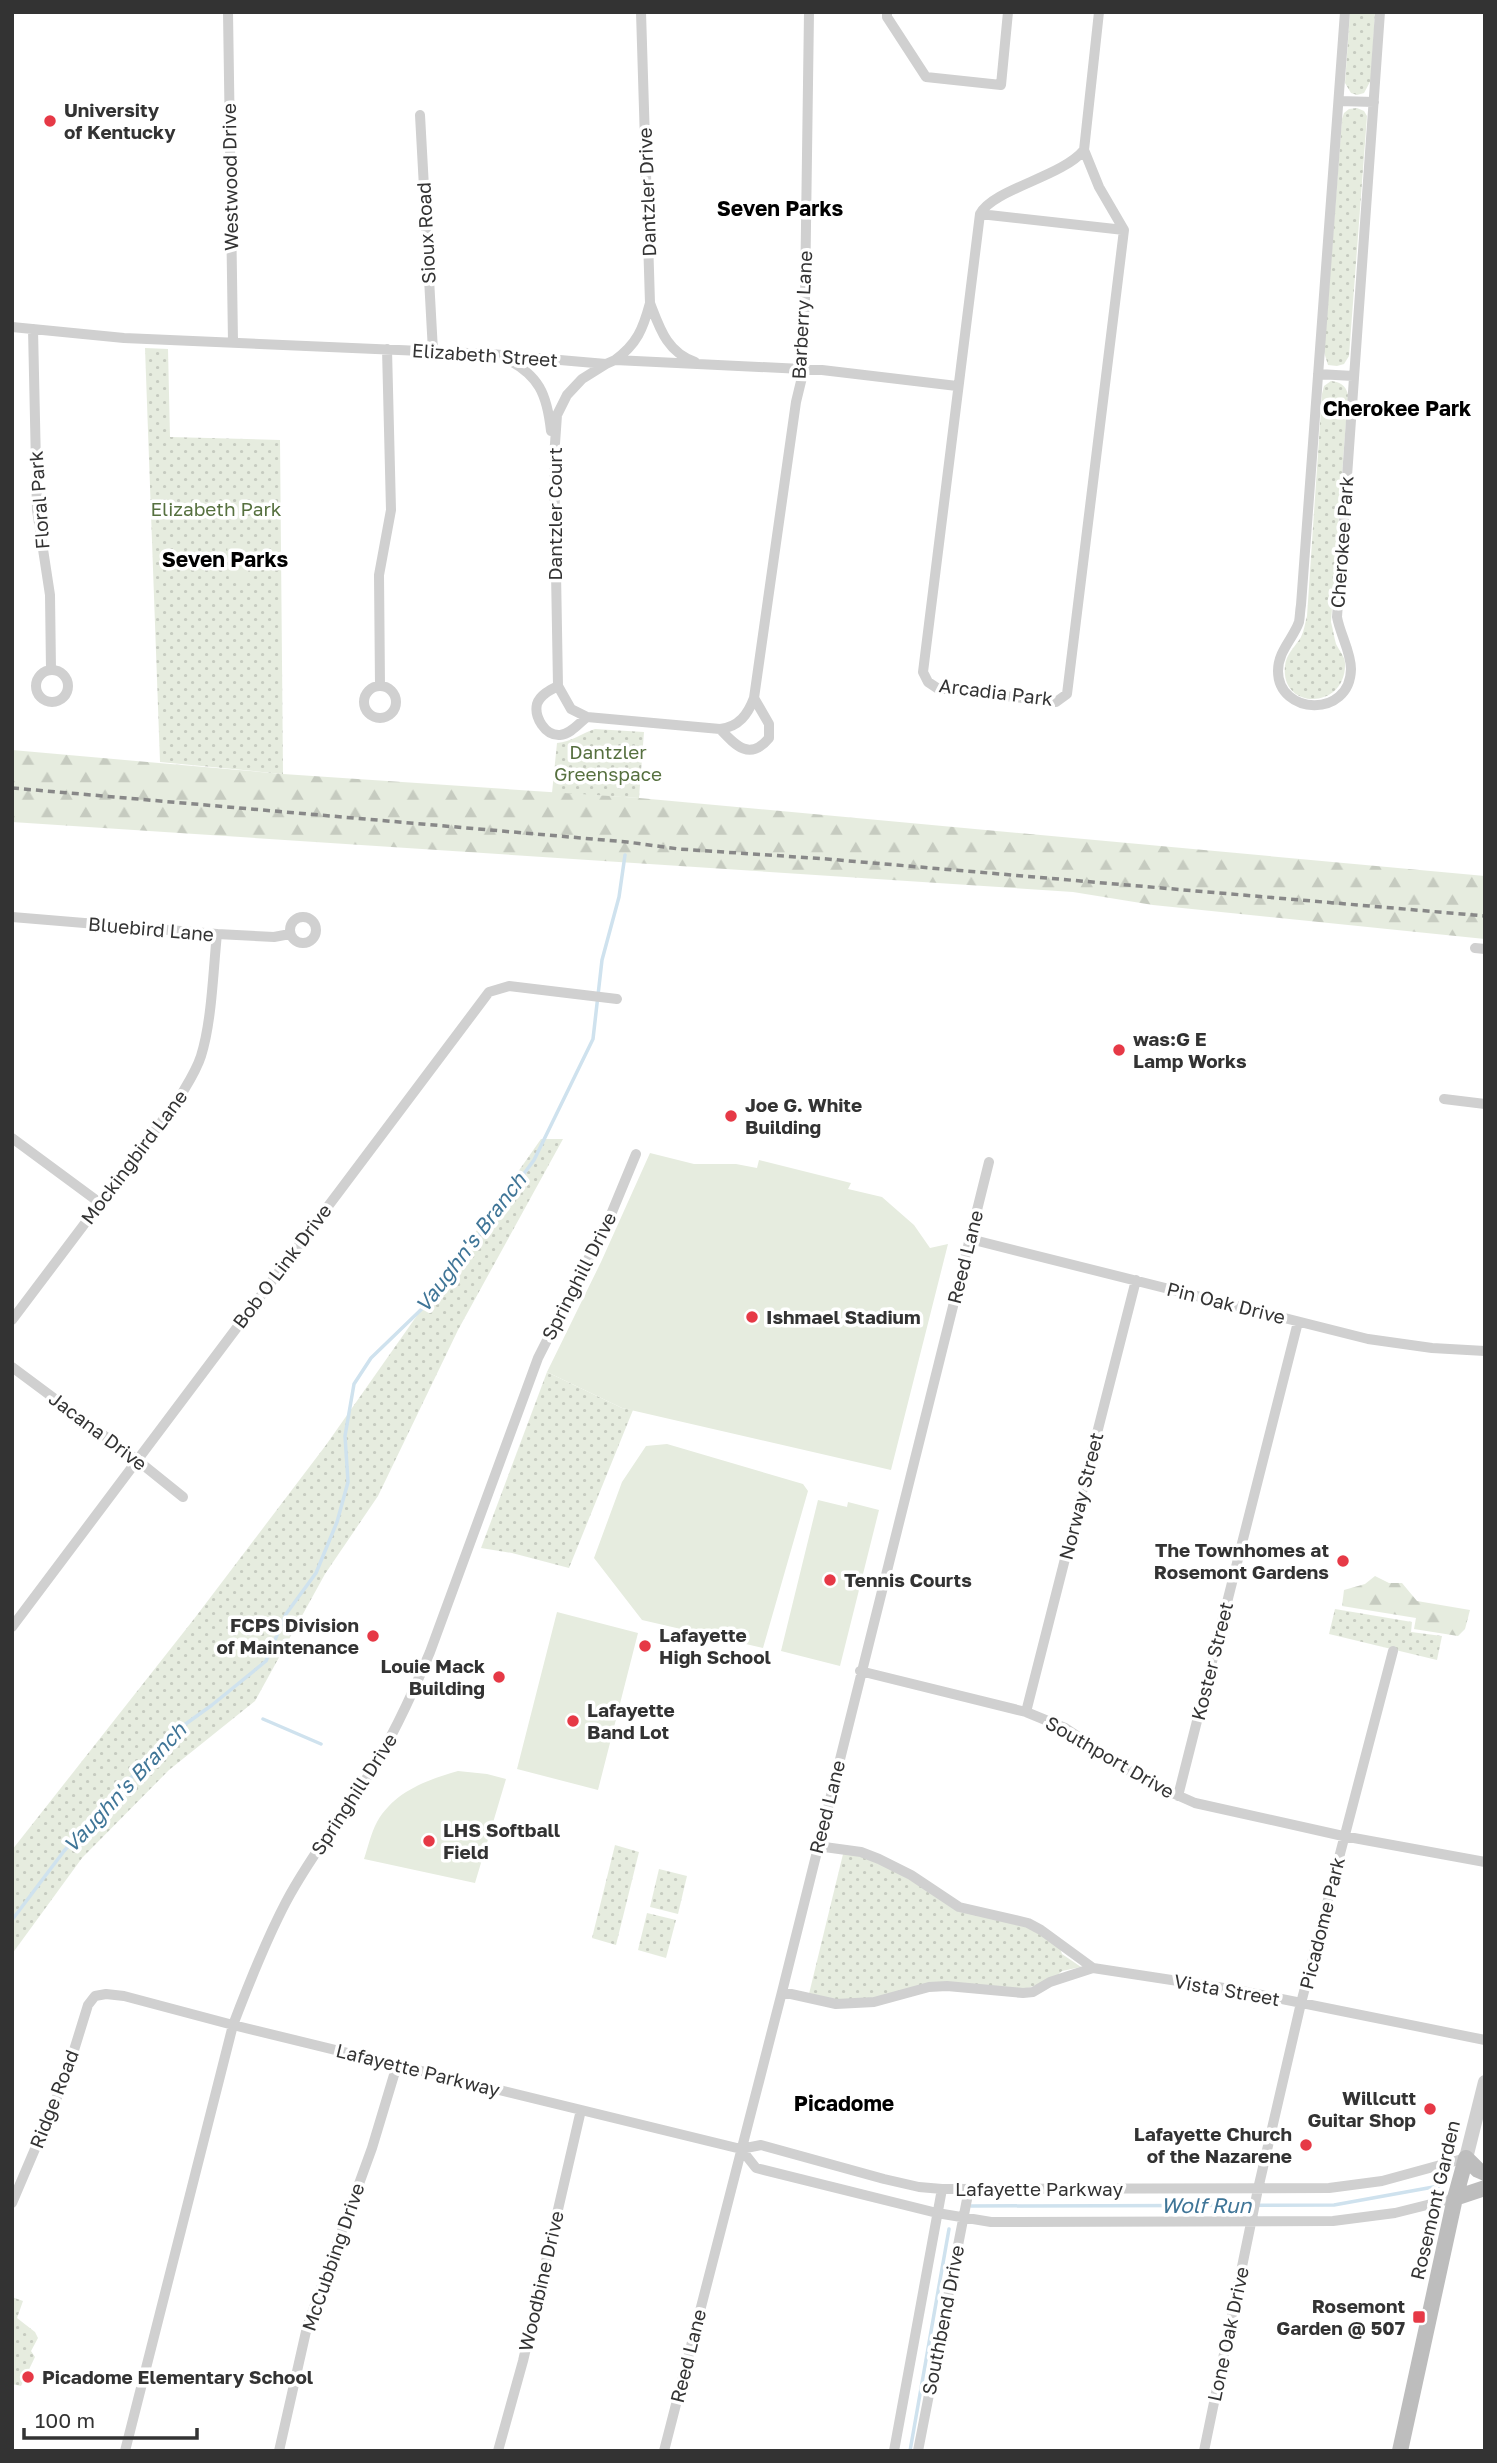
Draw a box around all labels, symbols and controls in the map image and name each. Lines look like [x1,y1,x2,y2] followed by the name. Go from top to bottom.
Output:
[64,98,176,143] place label: University of Kentucky
[217,103,242,251] street label: Westwood Drive
[42,113,58,129] marker: University of Kentucky
[633,127,660,257] street label: Dantzler Drive
[411,182,440,285] street label: Sioux Road
[717,195,843,221] district label: Seven Parks
[787,250,816,380] street label: Barberry Lane
[411,338,559,371] street label: Elizabeth Street
[1323,395,1471,421] district label: Cherokee Park
[543,447,566,581] street label: Dantzler Court
[24,450,53,550] street label: Floral Park
[1325,475,1358,609] street label: Cherokee Park
[150,497,282,520] park label: Elizabeth Park
[162,546,288,572] district label: Seven Parks
[938,673,1055,710] street label: Arcadia Park
[554,740,662,785] park label: Dantzler Greenspace
[87,912,215,945] street label: Bluebird Lane
[1133,1027,1247,1072] place label: was:G E Lamp Works
[1111,1042,1127,1058] marker: was:G E Lamp Works
[76,1085,192,1228] street label: Mockingbird Lane
[745,1093,862,1138] place label: Joe G. White Building
[723,1108,739,1124] marker: Joe G. White Building
[409,1167,532,1317] water label: Vaughn's Branch
[227,1199,336,1332] street label: Bob O Link Drive
[536,1208,621,1344] street label: Springhill Drive
[942,1208,987,1306] street label: Reed Lane
[1164,1277,1288,1328] street label: Pin Oak Drive
[766,1305,921,1328] place label: Ishmael Stadium
[744,1309,760,1325] marker: Ishmael Stadium
[45,1386,152,1475] street label: Jacana Drive
[1054,1430,1107,1562] street label: Norway Street
[1154,1538,1329,1583] place label: The Townhomes at Rosemont Gardens
[1335,1553,1351,1569] marker: The Townhomes at Rosemont Gardens
[844,1568,972,1591] place label: Tennis Courts
[822,1572,838,1588] marker: Tennis Courts
[1186,1599,1237,1722] street label: Koster Street
[216,1613,359,1658] place label: FCPS Division of Maintenance
[659,1623,771,1668] place label: Lafayette High School
[365,1628,381,1644] marker: FCPS Division of Maintenance
[637,1638,653,1654] marker: Lafayette High School
[380,1654,485,1699] place label: Louie Mack Building
[491,1669,507,1685] marker: Louie Mack Building
[587,1698,675,1743] place label: Lafayette Band Lot
[1042,1710,1179,1803] street label: Southport Drive
[565,1713,581,1729] marker: Lafayette Band Lot
[57,1716,192,1858] water label: Vaughn's Branch
[306,1729,401,1859] street label: Springhill Drive
[804,1758,849,1856] street label: Reed Lane
[443,1818,560,1863] place label: LHS Softball Field
[421,1833,437,1849] marker: LHS Softball Field
[1294,1854,1349,1991] street label: Picadome Park
[1172,1969,1282,2010] street label: Vista Street
[334,2038,503,2101] street label: Lafayette Parkway
[24,2046,83,2151] street label: Ridge Road
[1307,2086,1416,2131] place label: Willcutt Guitar Shop
[794,2090,894,2116] district label: Picadome
[1422,2101,1438,2117] marker: Willcutt Guitar Shop
[1405,2118,1464,2282] street label: Rosemont Garden
[1134,2122,1292,2167] place label: Lafayette Church of the Nazarene
[1298,2137,1314,2153] marker: Lafayette Church of the Nazarene
[955,2177,1123,2200] street label: Lafayette Parkway
[296,2180,369,2334] street label: McCubbing Drive
[1161,2192,1252,2218] water label: Wolf Run
[513,2208,568,2353] street label: Woodbine Drive
[917,2243,968,2397] street label: Southbend Drive
[1202,2265,1253,2403] street label: Lone Oak Drive
[1276,2294,1405,2339] place label: Rosemont Garden @ 507
[665,2307,710,2405] street label: Reed Lane
[1411,2309,1427,2325] marker: Rosemont Garden @ 507
[42,2365,313,2388] place label: Picadome Elementary School
[20,2369,36,2385] marker: Picadome Elementary School
[24,2396,198,2440] scale bar
[35,2407,95,2433] text: 100 m

